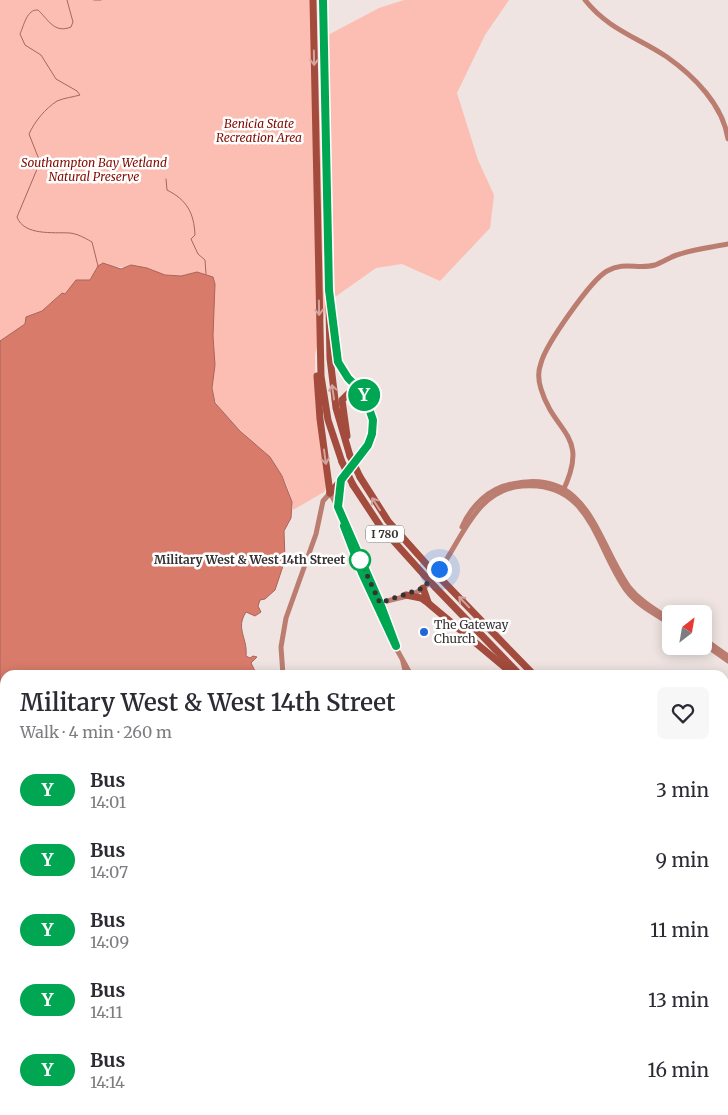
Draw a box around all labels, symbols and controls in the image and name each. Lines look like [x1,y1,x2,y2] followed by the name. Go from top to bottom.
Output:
[309,50,319,66] one-way arrow
[216,116,302,145] park label: Benicia State Recreation Area
[21,155,167,184] park label: Southampton Bay Wetland Natural Preserve
[314,300,324,316] one-way arrow
[348,379,380,411] line badge: Y
[358,383,370,406] text: Y
[328,384,338,400] one-way arrow
[321,449,331,465] one-way arrow
[371,497,381,511] one-way arrow
[366,526,404,542] road number: I 780
[349,549,371,571] marker: Military West & West 14th Street
[154,552,345,567] place label: Military West & West 14th Street
[427,557,452,582] your location
[458,596,470,608] one-way arrow
[662,605,712,655] north arrow
[662,605,712,655] map controls
[434,617,509,646] place label: The Gateway Church
[418,626,430,638] marker: The Gateway Church
[20,687,396,718] text: Military West & West 14th Street
[657,687,709,739] button: heart
[20,722,172,742] text: Walk · 4 min · 260 m
[90,768,125,792] text: Bus
[42,778,53,801] text: Y
[656,778,709,802] text: 3 min
[90,792,126,812] text: 14:01
[90,838,125,862] text: Bus
[42,848,53,871] text: Y
[655,848,709,872] text: 9 min
[90,862,128,882] text: 14:07
[90,908,125,932] text: Bus
[42,918,53,941] text: Y
[650,918,709,942] text: 11 min
[90,932,129,952] text: 14:09
[90,978,125,1002] text: Bus
[42,988,53,1011] text: Y
[648,988,709,1012] text: 13 min
[90,1002,123,1022] text: 14:11
[90,1048,125,1072] text: Bus
[42,1058,53,1081] text: Y
[648,1058,709,1082] text: 16 min
[90,1072,125,1092] text: 14:14

